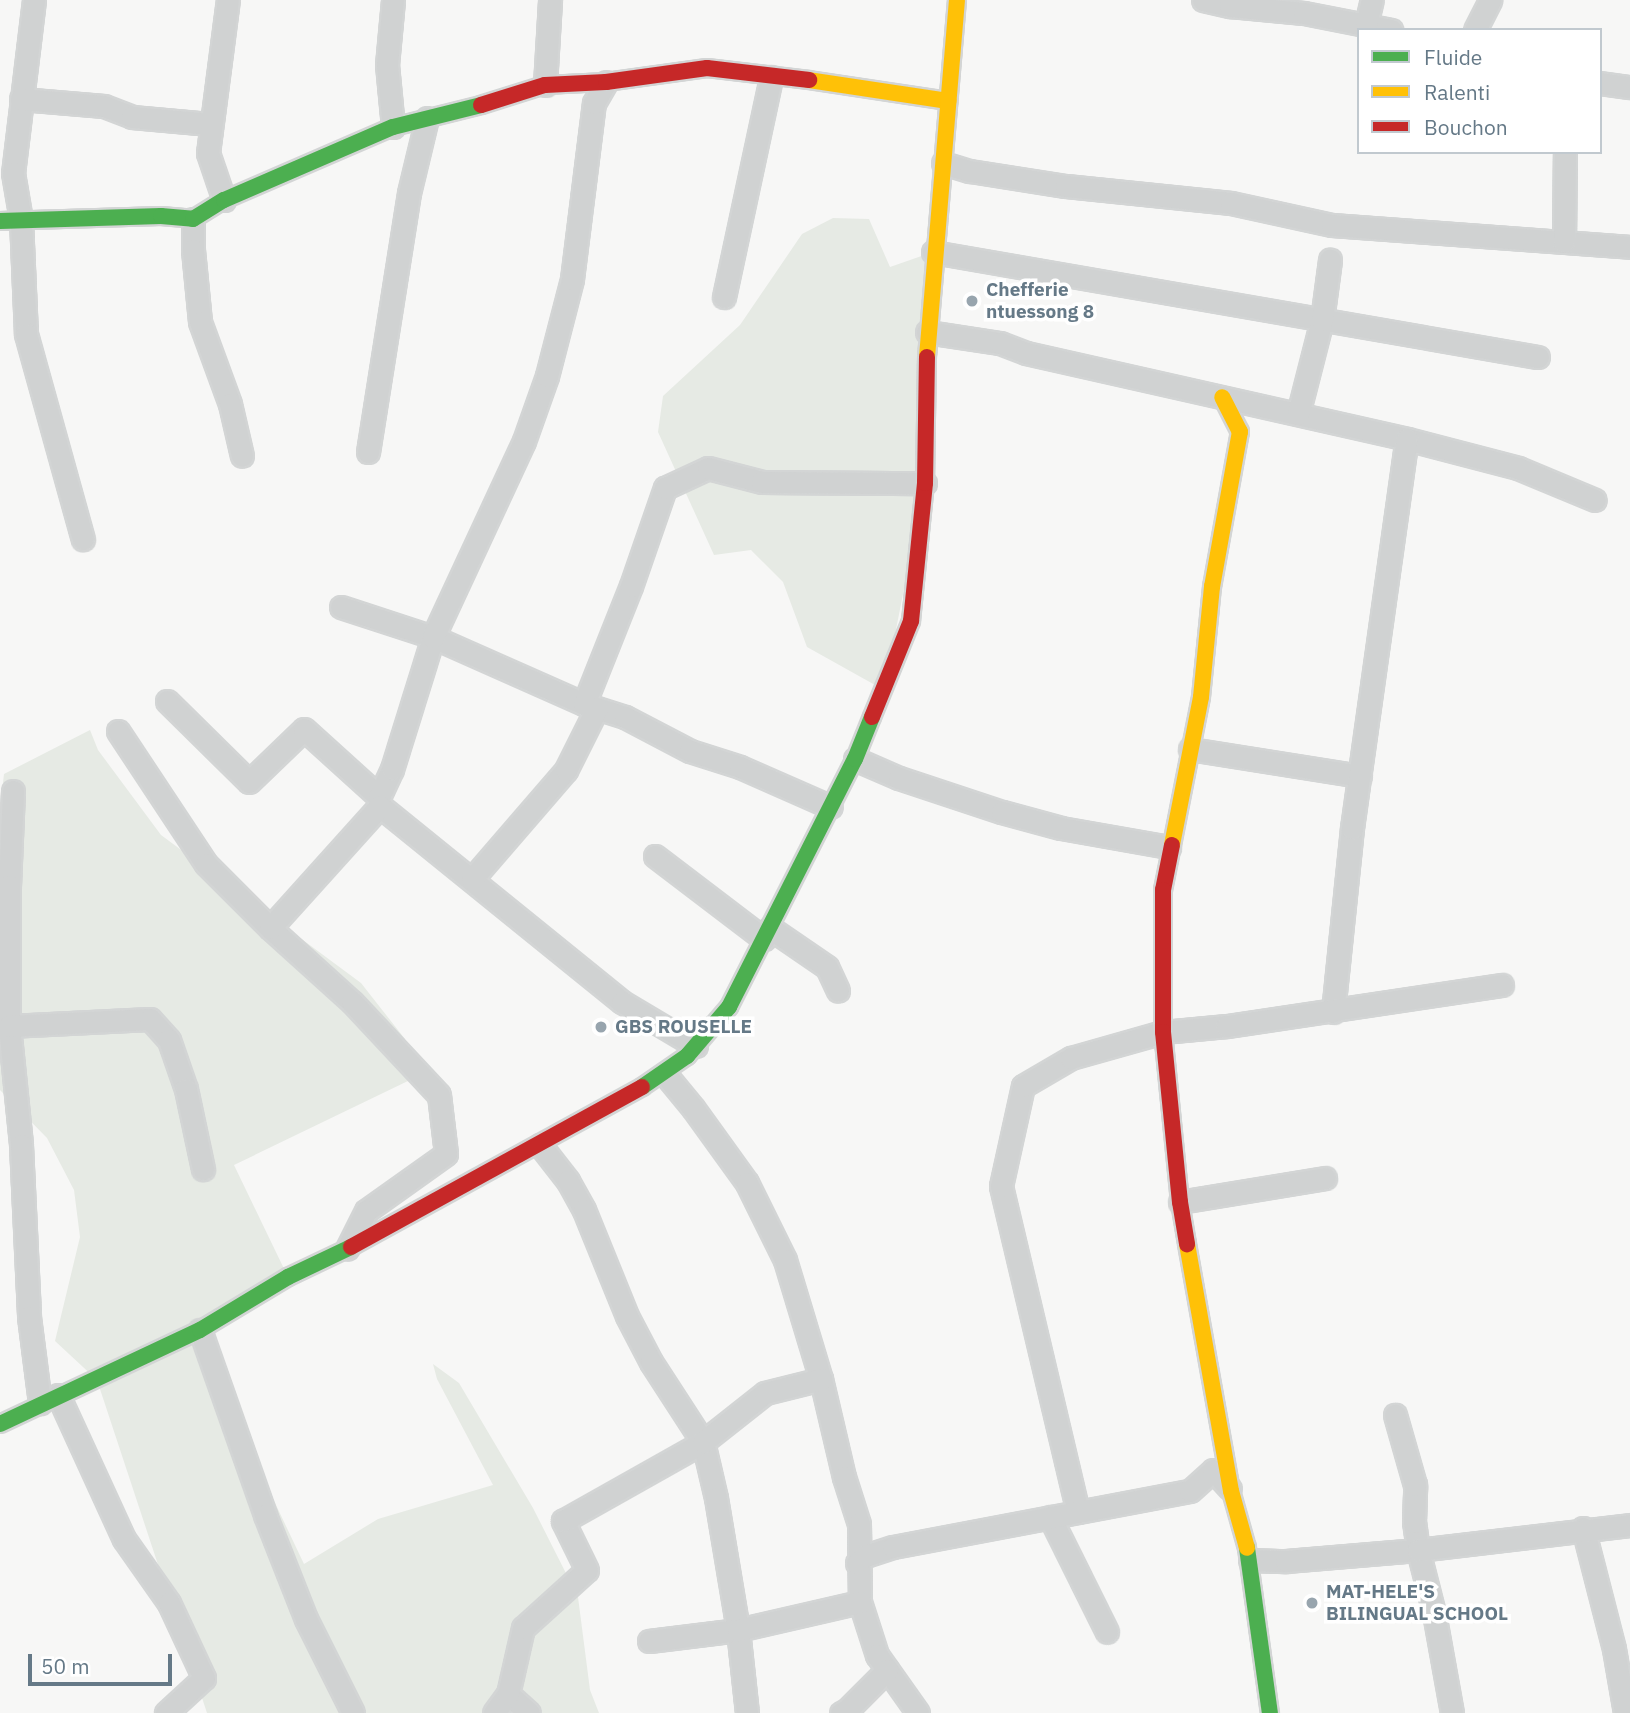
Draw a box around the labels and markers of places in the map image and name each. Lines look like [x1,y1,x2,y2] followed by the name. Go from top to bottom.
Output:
[986,279,1094,323] place label: Chefferie ntuessong 8
[964,293,980,309] marker: Chefferie ntuessong 8
[615,1016,752,1038] place label: GBS ROUSELLE
[593,1019,609,1035] marker: GBS ROUSELLE
[1326,1581,1508,1625] place label: MAT-HELE'S BILINGUAL SCHOOL
[1304,1595,1320,1611] marker: MAT-HELE'S BILINGUAL SCHOOL

